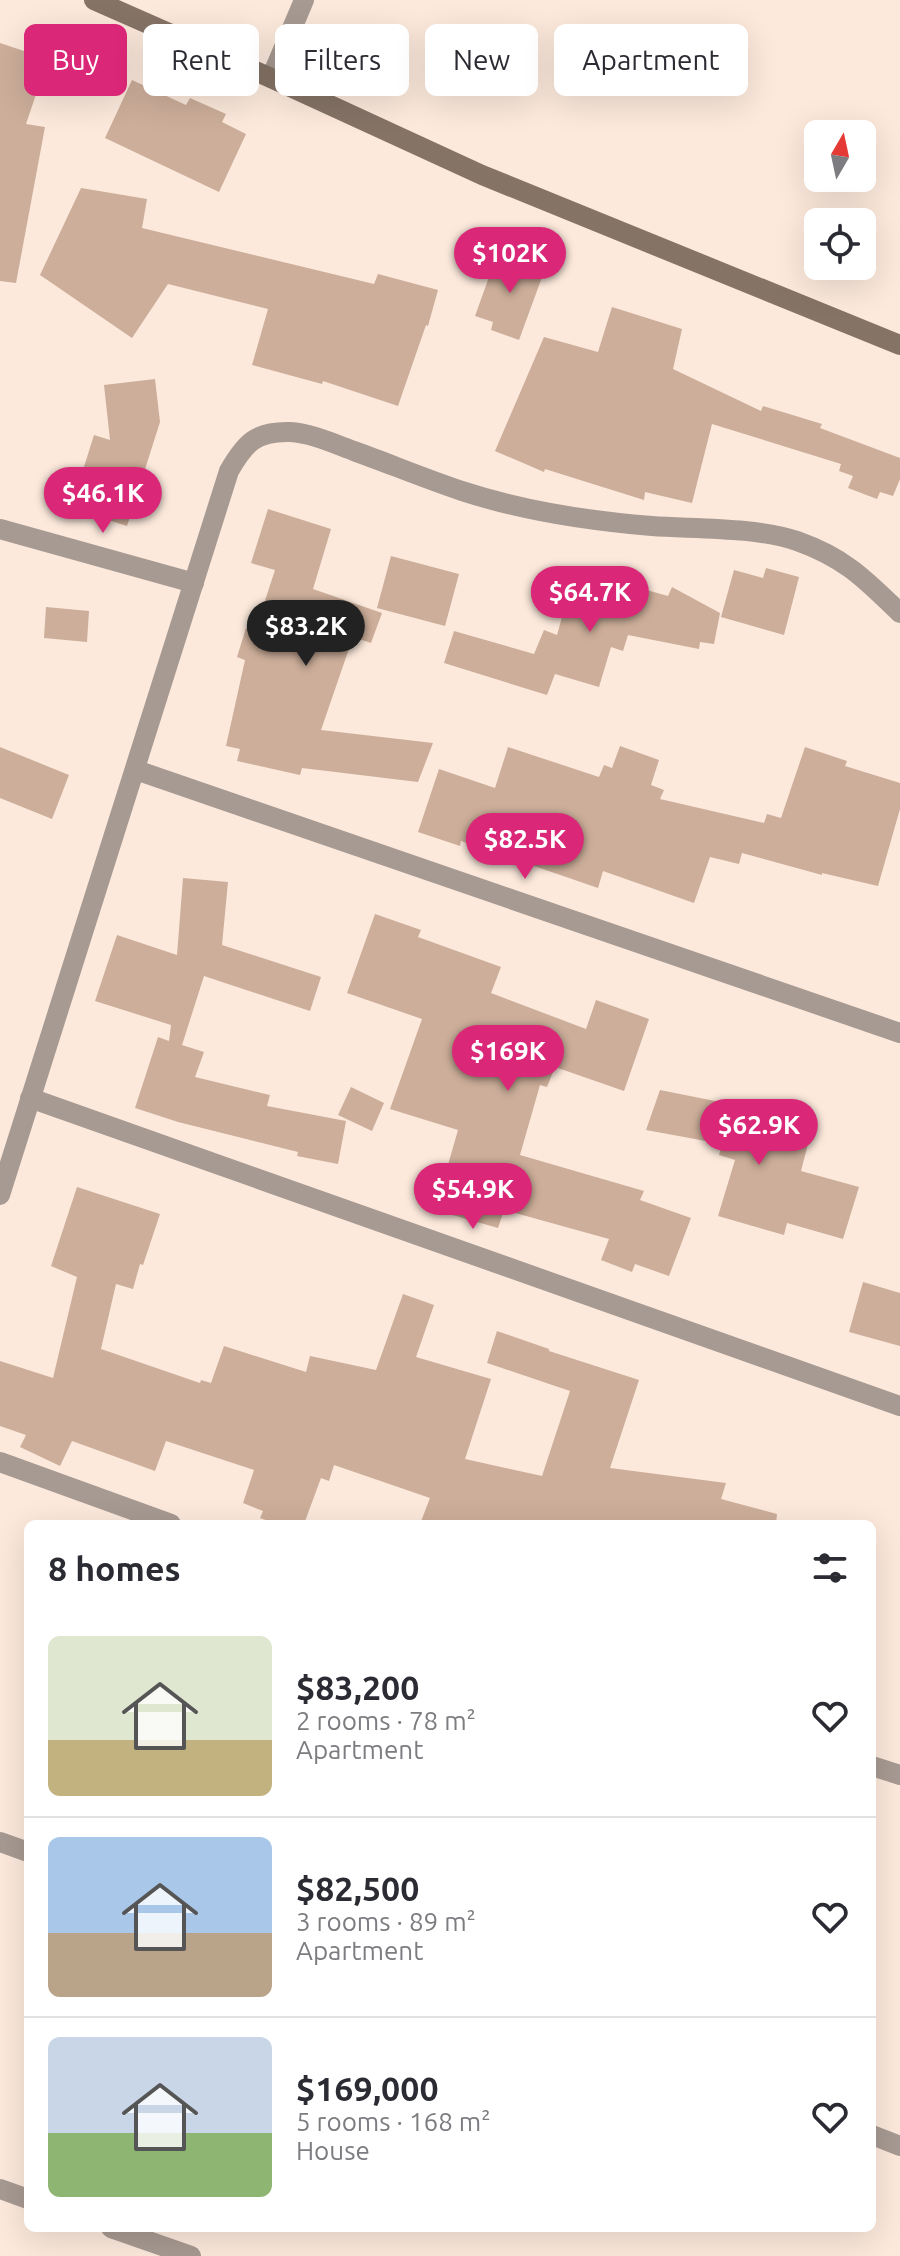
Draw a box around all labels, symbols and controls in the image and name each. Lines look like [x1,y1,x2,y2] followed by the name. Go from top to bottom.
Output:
[24,24,127,96] chip: Buy
[143,24,259,96] chip: Rent
[275,24,409,96] chip: Filters
[425,24,538,96] chip: New
[554,24,748,96] chip: Apartment
[804,120,876,192] north arrow
[804,120,876,280] map controls
[804,208,876,280] button: locate
[454,227,566,295] pin: $102K
[472,238,548,267] text: $102K
[38,467,168,535] pin: $46.1K
[62,478,144,507] text: $46.1K
[525,566,655,634] pin: $64.7K
[549,577,631,606] text: $64.7K
[241,600,371,668] pin: $83.2K
[265,611,347,640] text: $83.2K
[460,813,590,881] pin: $82.5K
[484,824,566,853] text: $82.5K
[452,1025,564,1093] pin: $169K
[470,1036,546,1065] text: $169K
[694,1099,824,1167] pin: $62.9K
[718,1110,800,1139] text: $62.9K
[408,1163,538,1231] pin: $54.9K
[432,1174,514,1203] text: $54.9K
[808,1546,852,1590] icon: filters
[48,1549,181,1587] text: 8 homes
[112,1668,208,1764] icon: home
[296,1668,419,1706] text: $83,200
[808,1694,852,1738] icon: heart
[296,1706,476,1735] text: 2 rooms · 78 m²
[296,1735,423,1764] text: Apartment
[112,1869,208,1965] icon: home
[296,1869,419,1907] text: $82,500
[808,1895,852,1939] icon: heart
[296,1907,476,1936] text: 3 rooms · 89 m²
[296,1936,423,1965] text: Apartment
[112,2069,208,2165] icon: home
[296,2069,439,2107] text: $169,000
[808,2095,852,2139] icon: heart
[296,2107,491,2136] text: 5 rooms · 168 m²
[296,2136,370,2165] text: House

